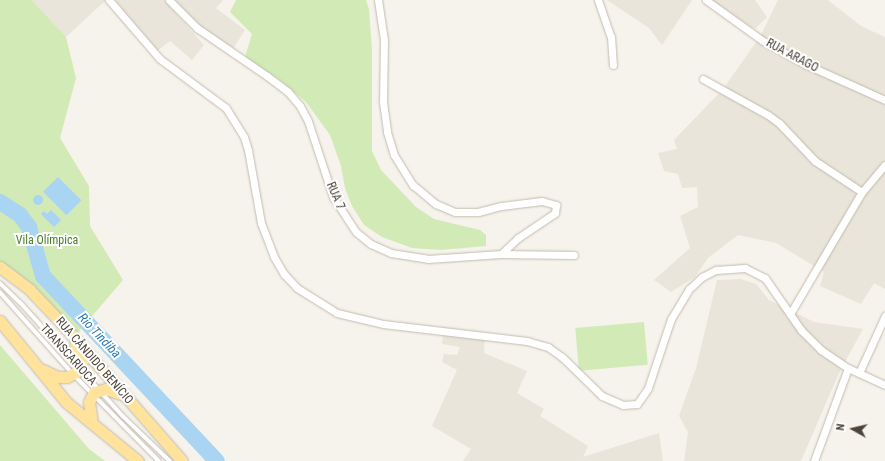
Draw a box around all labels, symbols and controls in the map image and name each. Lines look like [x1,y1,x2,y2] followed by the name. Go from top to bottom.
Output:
[763,36,821,76] street label: RUA ARAGO
[323,180,347,212] street label: RUA 7
[16,234,78,248] park label: Vila Olímpica
[74,310,124,362] water label: Rio Tindiba
[52,315,136,407] street label: RUA CÂNDIDO BENÍCIO
[37,321,99,389] street label: TRANSCARIOCA
[833,409,873,449] north arrow
[834,423,848,432] text: N

